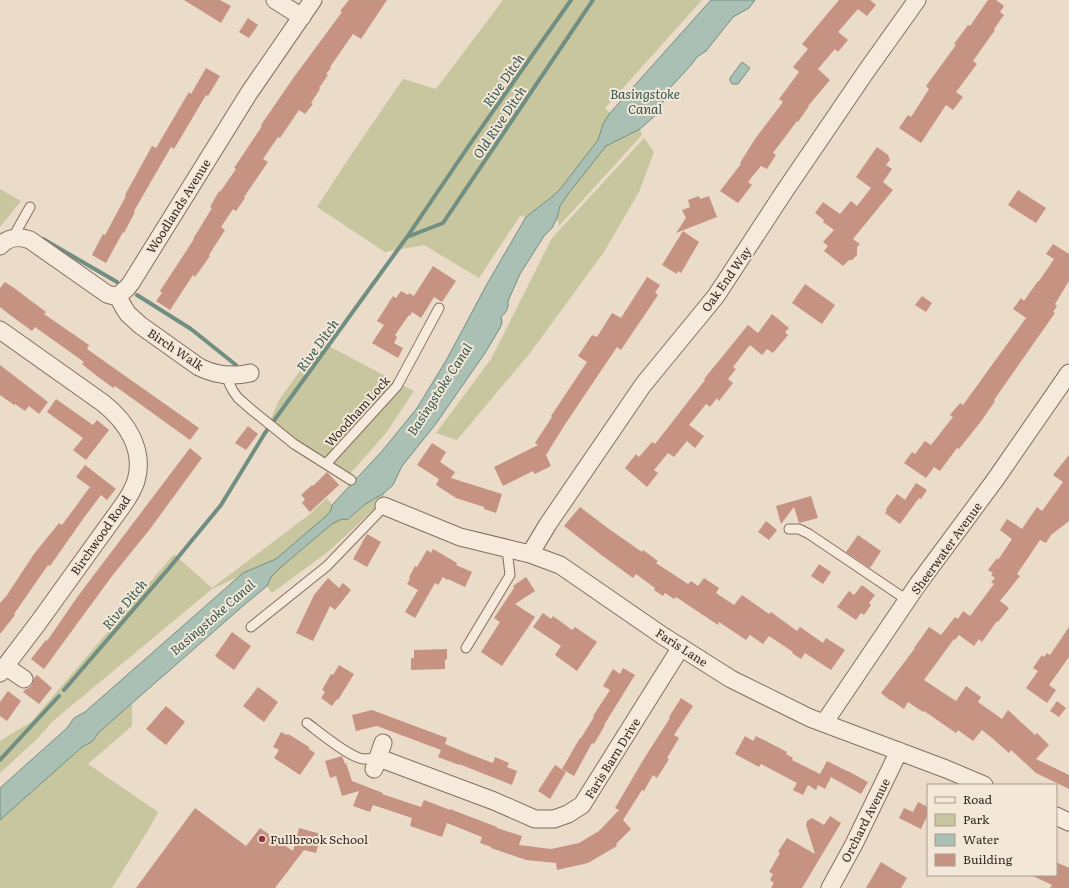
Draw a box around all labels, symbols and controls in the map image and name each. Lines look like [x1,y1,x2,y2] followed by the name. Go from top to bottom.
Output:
[478,49,528,110] water label: Rive Ditch
[468,82,530,162] water label: Old Rive Ditch
[610,84,680,118] water label: Basingstoke Canal
[141,155,215,257] street label: Woodlands Avenue
[697,243,755,315] street label: Oak End Way
[291,315,343,375] water label: Rive Ditch
[144,324,208,375] street label: Birch Walk
[402,339,476,439] water label: Basingstoke Canal
[320,371,394,450] street label: Woodham Lock
[66,491,135,579] street label: Birchwood Road
[906,498,986,598] street label: Sheerwater Avenue
[97,574,151,633] water label: Rive Ditch
[165,575,259,659] water label: Basingstoke Canal
[652,623,712,671] street label: Faris Lane
[580,714,644,802] street label: Faris Barn Drive
[836,775,894,865] street label: Orchard Avenue
[927,784,1057,876] legend
[963,790,993,808] text: Road
[963,810,990,828] text: Park
[270,830,368,848] place label: Fullbrook School
[963,830,999,848] text: Water
[257,834,267,844] marker: Fullbrook School
[963,850,1013,868] text: Building

